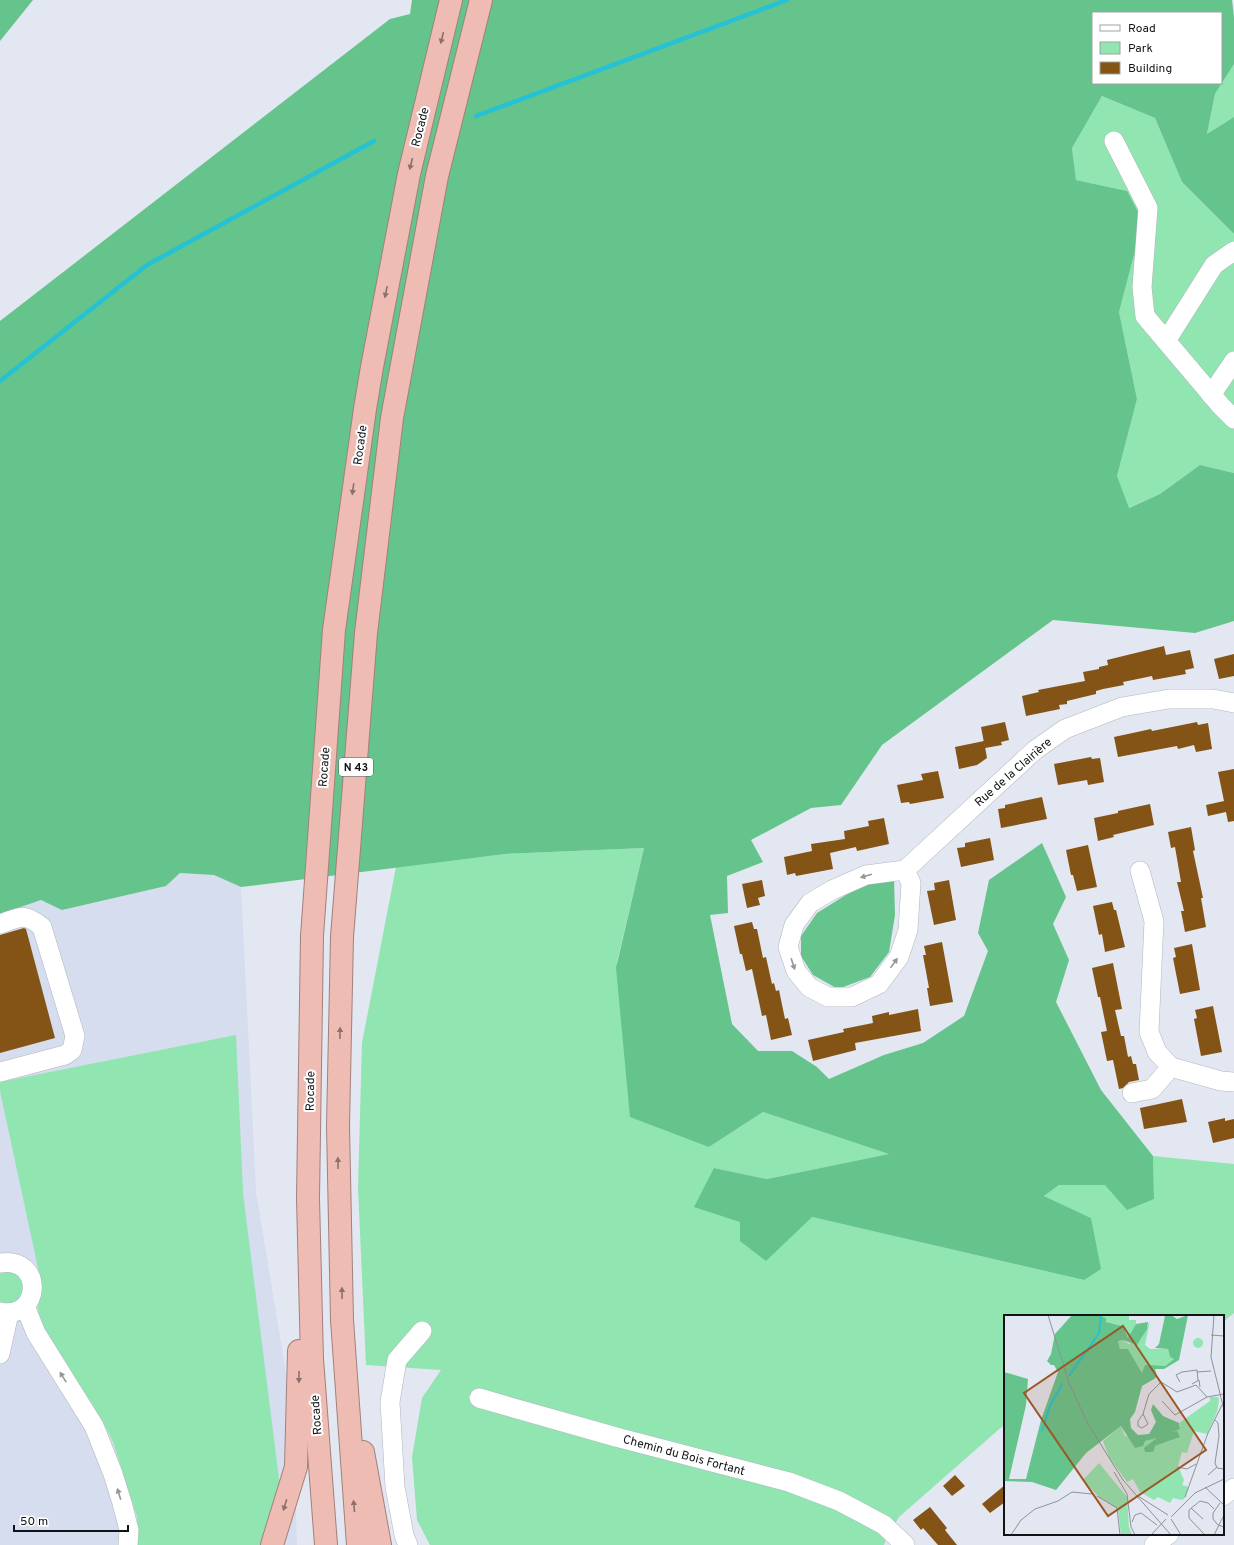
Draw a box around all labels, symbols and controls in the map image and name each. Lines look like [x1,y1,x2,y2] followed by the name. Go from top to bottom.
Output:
[1092,12,1222,84] legend
[1128,21,1156,37] text: Road
[438,32,444,44] one-way arrow
[1128,41,1153,57] text: Park
[1128,61,1172,77] text: Building
[408,106,434,149] street label: Rocade
[408,158,414,170] one-way arrow
[383,286,389,298] one-way arrow
[350,424,372,466] street label: Rocade
[350,483,356,495] one-way arrow
[972,735,1056,811] street label: Rue de la Clairière
[316,746,334,788] street label: Rocade
[339,758,373,776] road number: N 43
[860,873,872,879] one-way arrow
[791,958,797,970] one-way arrow
[890,958,898,968] one-way arrow
[337,1026,343,1039] one-way arrow
[303,1071,319,1111] street label: Rocade
[335,1157,342,1169] one-way arrow
[338,1287,345,1299] one-way arrow
[1004,1315,1224,1535] inset map
[296,1371,302,1384] one-way arrow
[59,1372,67,1382] one-way arrow
[308,1394,326,1436] street label: Rocade
[621,1432,747,1480] street label: Chemin du Bois Fortant
[116,1487,122,1499] one-way arrow
[282,1499,288,1511] one-way arrow
[351,1500,358,1512] one-way arrow
[14,1507,128,1533] scale bar
[20,1514,48,1530] text: 50 m

